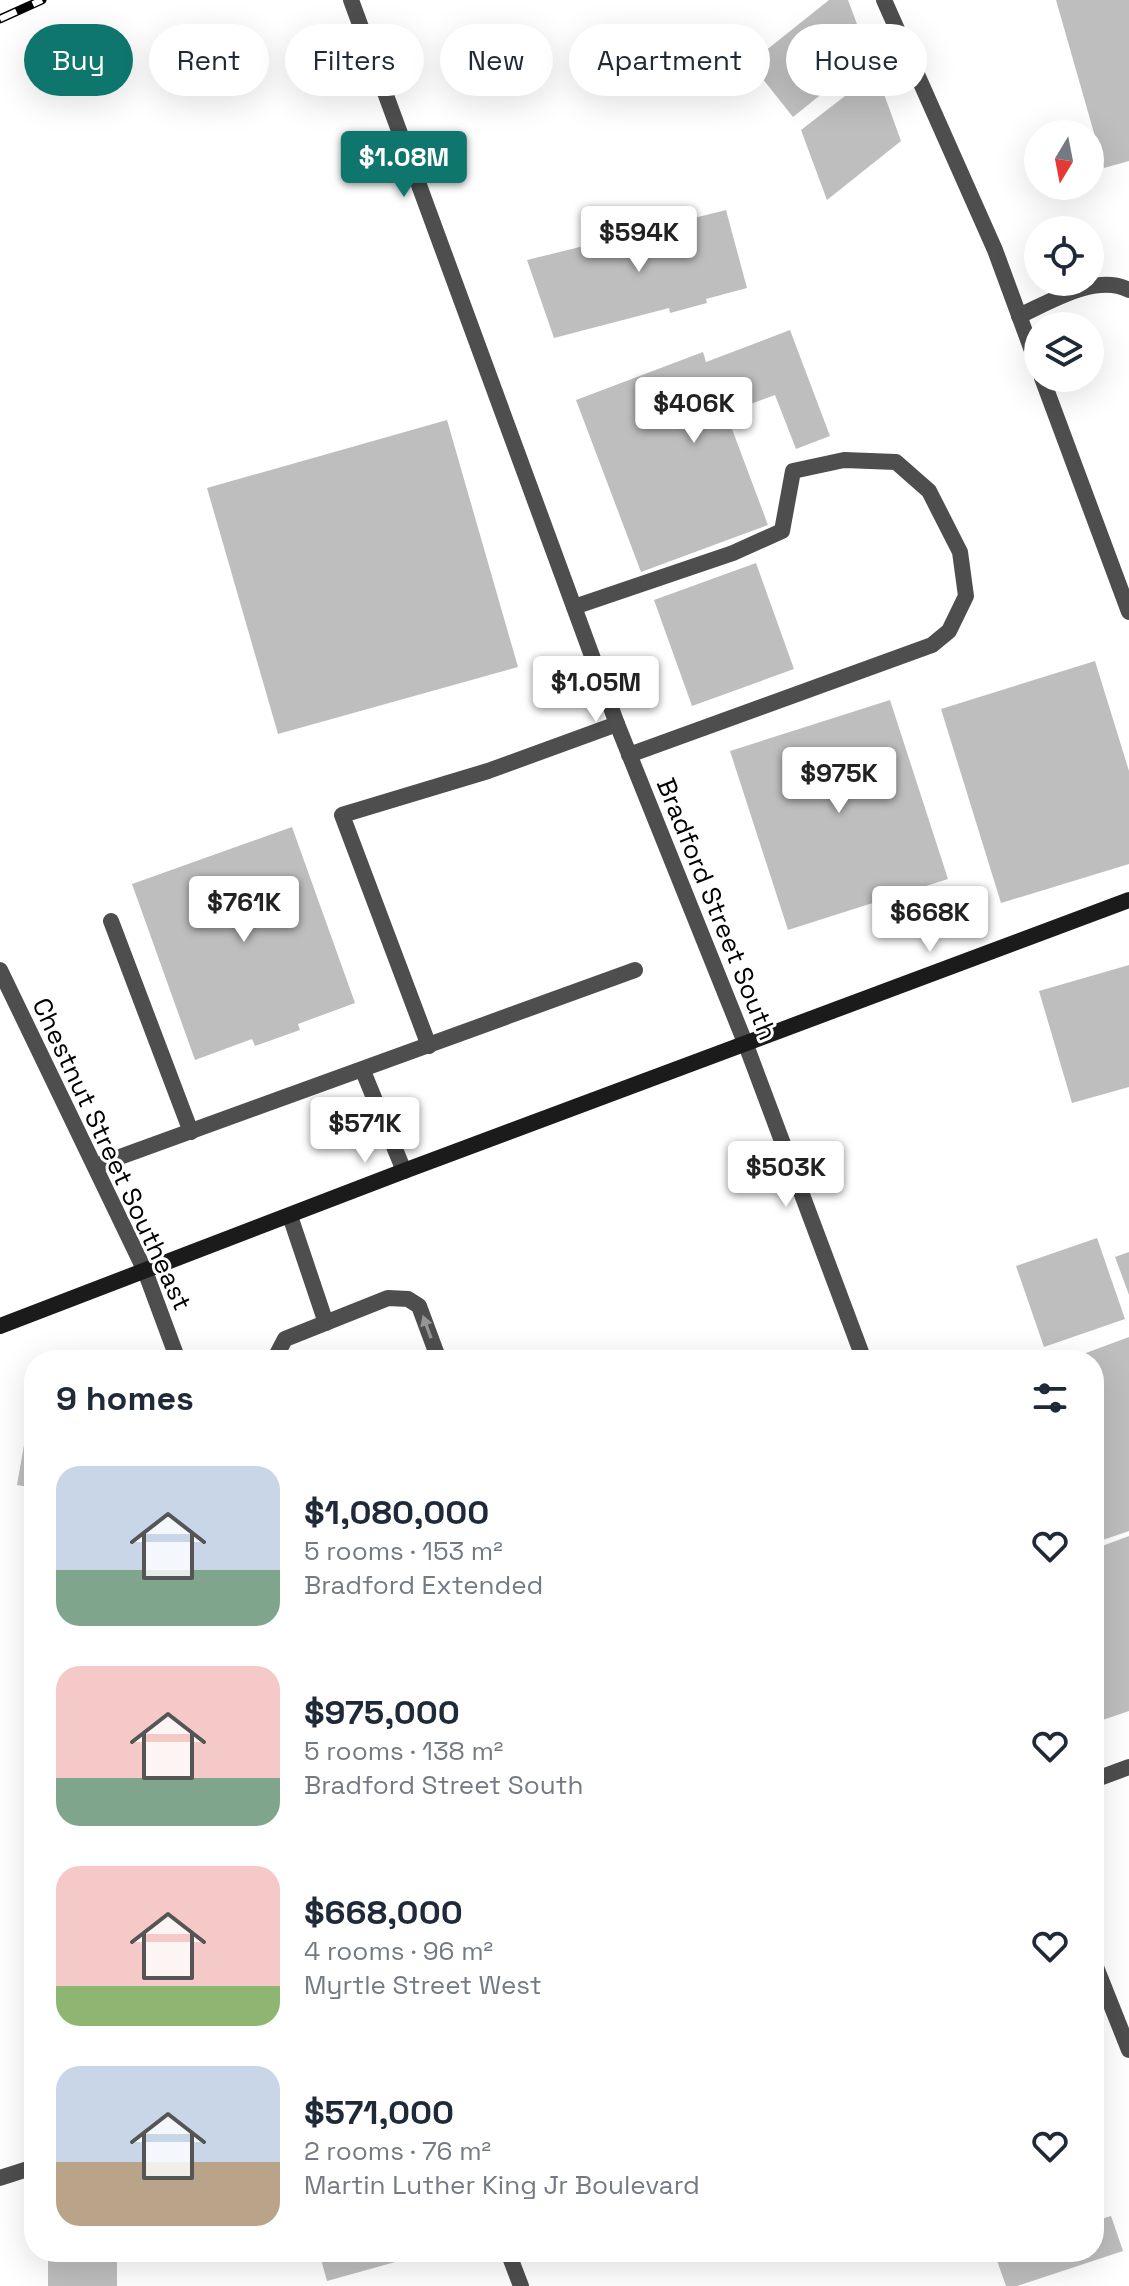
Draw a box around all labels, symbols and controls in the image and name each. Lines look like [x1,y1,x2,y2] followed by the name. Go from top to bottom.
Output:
[24,24,133,96] chip: Buy
[149,24,269,96] chip: Rent
[285,24,424,96] chip: Filters
[440,24,553,96] chip: New
[569,24,770,96] chip: Apartment
[786,24,927,96] chip: House
[1024,120,1104,200] north arrow
[1024,120,1104,392] map controls
[339,131,469,199] pin: $1.08M
[359,140,449,174] text: $1.08M
[583,206,695,274] pin: $594K
[599,215,679,249] text: $594K
[1024,216,1104,296] button: locate
[1024,312,1104,392] button: layers
[638,377,750,445] pin: $406K
[653,386,735,420] text: $406K
[531,656,661,724] pin: $1.05M
[551,665,641,699] text: $1.05M
[783,747,895,815] pin: $975K
[800,756,878,790] text: $975K
[649,773,785,1045] street label: Bradford Street South
[188,876,300,944] pin: $761K
[207,885,281,919] text: $761K
[874,886,986,954] pin: $668K
[890,895,970,929] text: $668K
[24,992,200,1316] street label: Chestnut Street Southeast
[309,1097,421,1165] pin: $571K
[328,1106,402,1140] text: $571K
[730,1141,842,1209] pin: $503K
[746,1150,826,1184] text: $503K
[420,1315,432,1339] one-way arrow
[1028,1376,1072,1420] icon: filters
[56,1377,194,1420] text: 9 homes
[304,1491,489,1534] text: $1,080,000
[120,1498,216,1594] icon: home
[1028,1524,1072,1568] icon: heart
[304,1534,503,1568] text: 5 rooms · 153 m²
[304,1568,543,1602] text: Bradford Extended
[304,1691,460,1734] text: $975,000
[120,1698,216,1794] icon: home
[1028,1724,1072,1768] icon: heart
[304,1734,503,1768] text: 5 rooms · 138 m²
[304,1768,584,1802] text: Bradford Street South
[304,1891,463,1934] text: $668,000
[120,1898,216,1994] icon: home
[1028,1924,1072,1968] icon: heart
[304,1934,493,1968] text: 4 rooms · 96 m²
[304,1968,542,2002] text: Myrtle Street West
[304,2091,454,2134] text: $571,000
[120,2098,216,2194] icon: home
[1028,2124,1072,2168] icon: heart
[304,2134,491,2168] text: 2 rooms · 76 m²
[304,2168,700,2202] text: Martin Luther King Jr Boulevard

